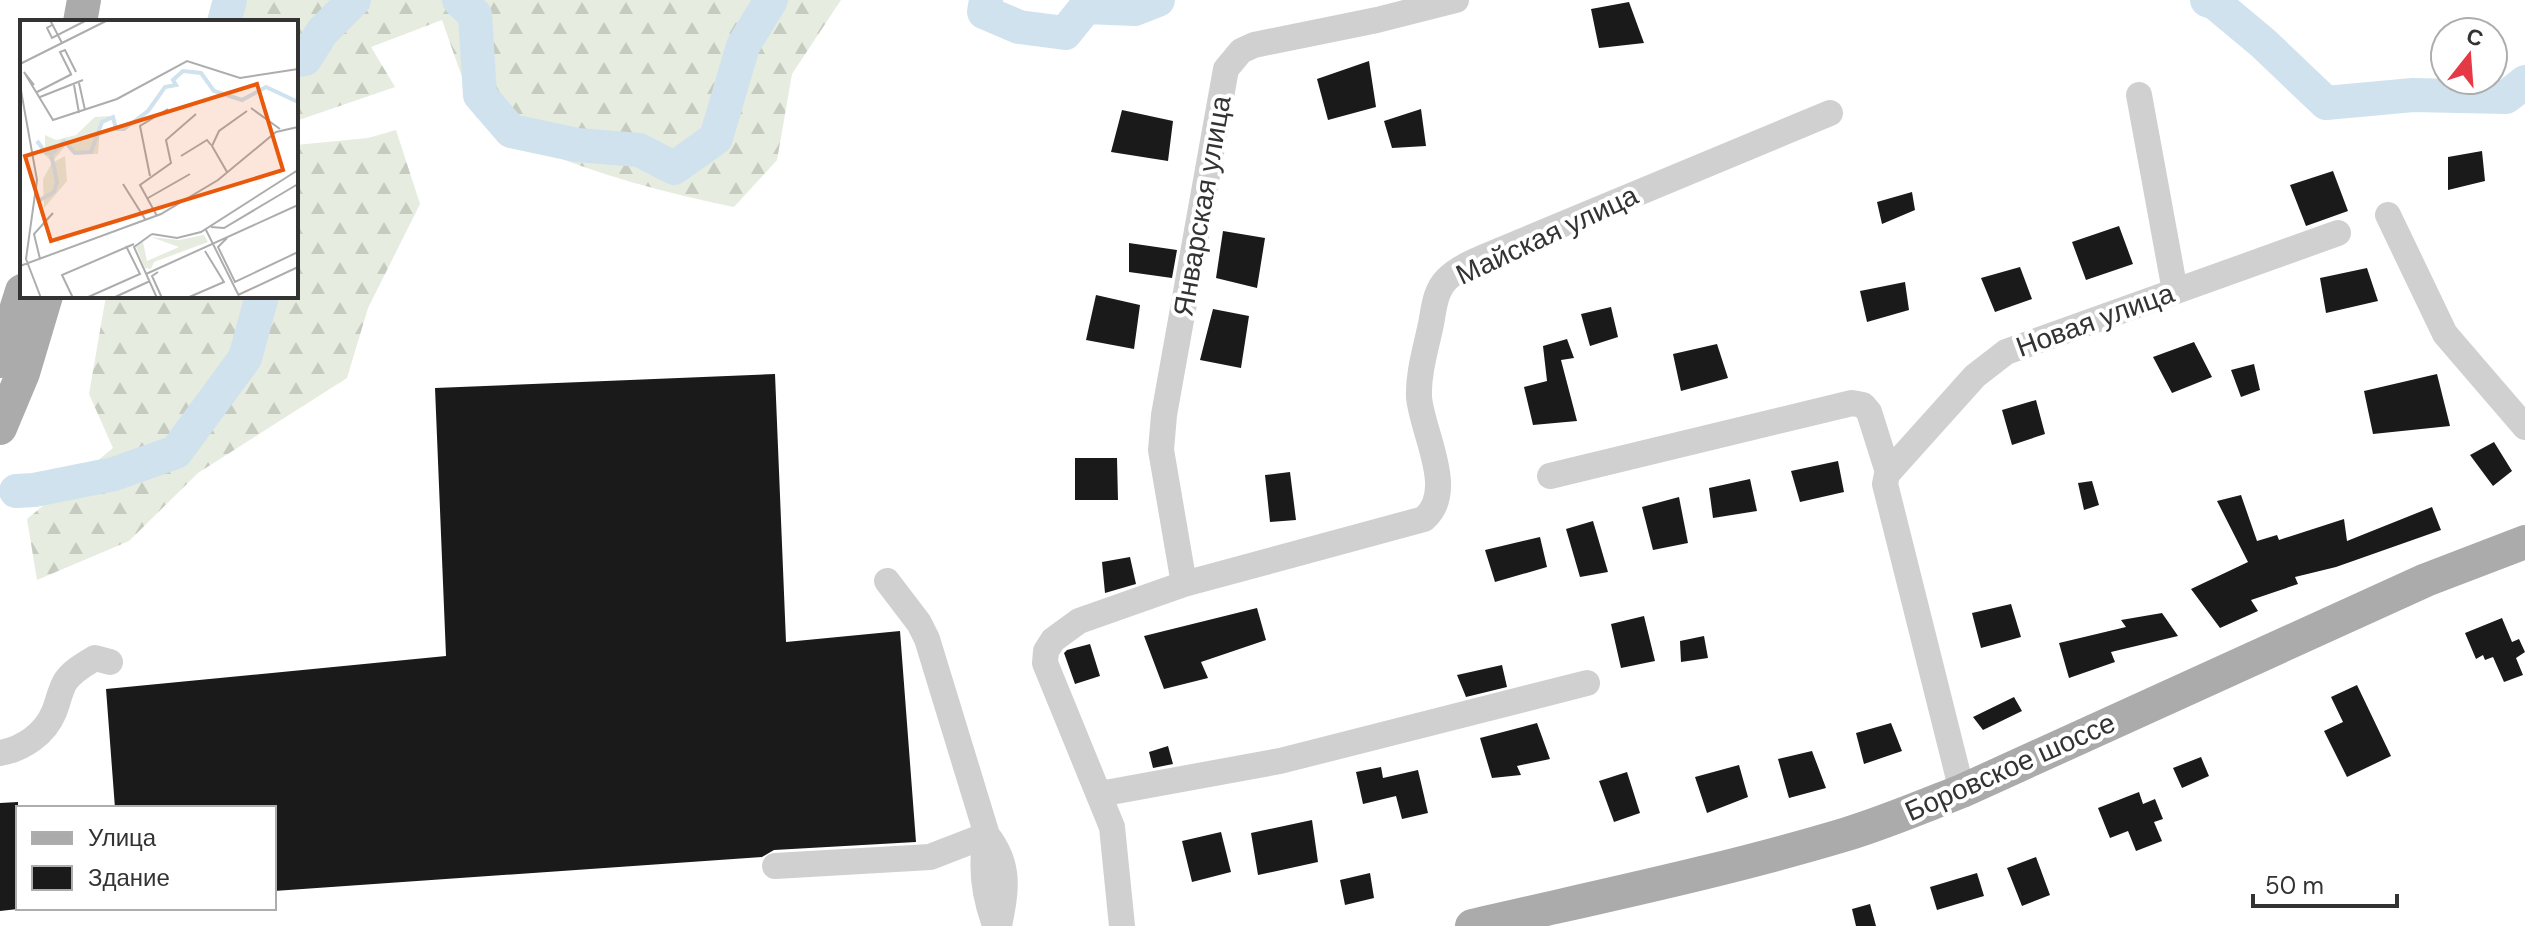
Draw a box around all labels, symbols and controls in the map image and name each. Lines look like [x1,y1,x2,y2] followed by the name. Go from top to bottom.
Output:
[2429,16,2509,96] north arrow
[20,20,298,298] inset map
[2463,21,2487,54] text: С
[1164,92,1240,319] street label: Январская улица
[1450,176,1644,293] street label: Майская улица
[2011,274,2179,366] street label: Новая улица
[1899,704,2121,830] street label: Боровское шоссе
[16,806,276,910] legend
[88,822,157,853] text: Улица
[2253,858,2397,908] scale bar
[88,862,170,893] text: Здание
[2265,870,2324,901] text: 50 m

